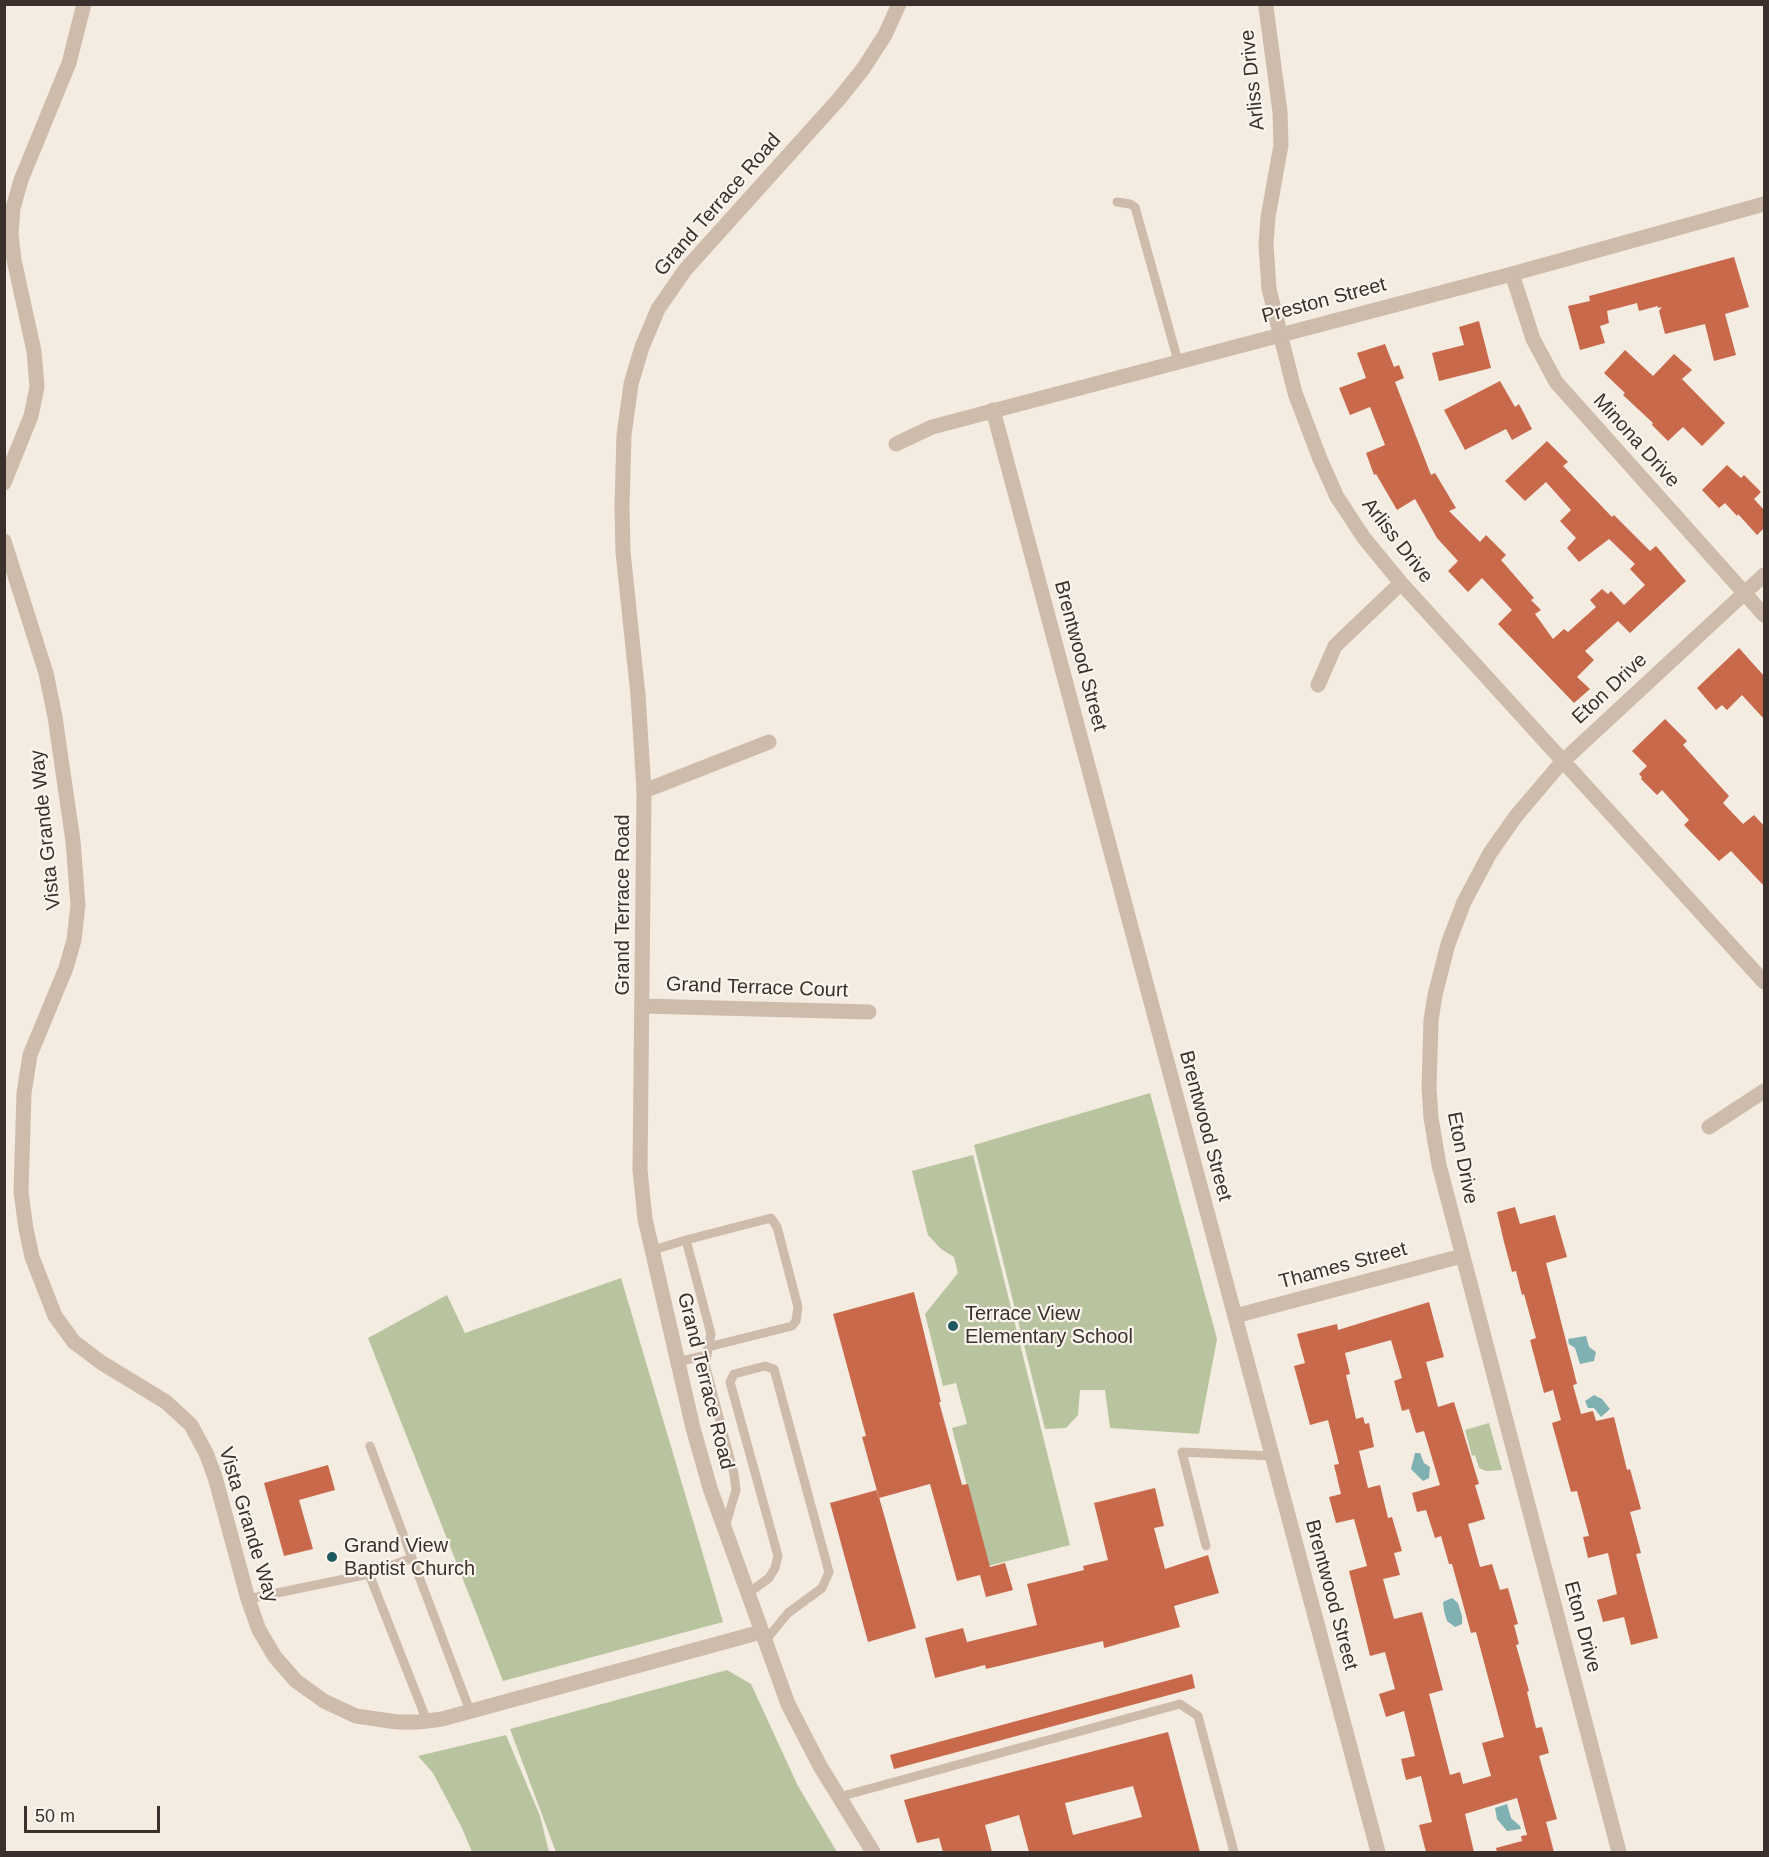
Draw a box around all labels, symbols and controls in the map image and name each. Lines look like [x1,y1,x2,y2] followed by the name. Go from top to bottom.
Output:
[1236,28,1270,132] street label: Arliss Drive
[650,129,786,281] street label: Grand Terrace Road
[1259,273,1389,329] street label: Preston Street
[1588,389,1684,493] street label: Minona Drive
[1356,494,1438,588] street label: Arliss Drive
[1048,578,1112,734] street label: Brentwood Street
[1568,648,1652,730] street label: Eton Drive
[26,749,66,911] street label: Vista Grande Way
[611,814,635,996] street label: Grand Terrace Road
[665,973,849,1003] street label: Grand Terrace Court
[1173,1048,1237,1204] street label: Brentwood Street
[1441,1110,1483,1206] street label: Eton Drive
[1277,1237,1409,1295] street label: Thames Street
[671,1290,739,1472] street label: Grand Terrace Road
[965,1302,1133,1349] place label: Terrace View Elementary School
[946,1319,960,1333] marker: Terrace View Elementary School
[213,1444,283,1606] street label: Vista Grande Way
[1299,1517,1363,1673] street label: Brentwood Street
[344,1534,475,1581] place label: Grand View Baptist Church
[325,1550,339,1564] marker: Grand View Baptist Church
[1558,1579,1606,1675] street label: Eton Drive
[27,1794,164,1832] scale bar
[35,1806,75,1826] text: 50 m

